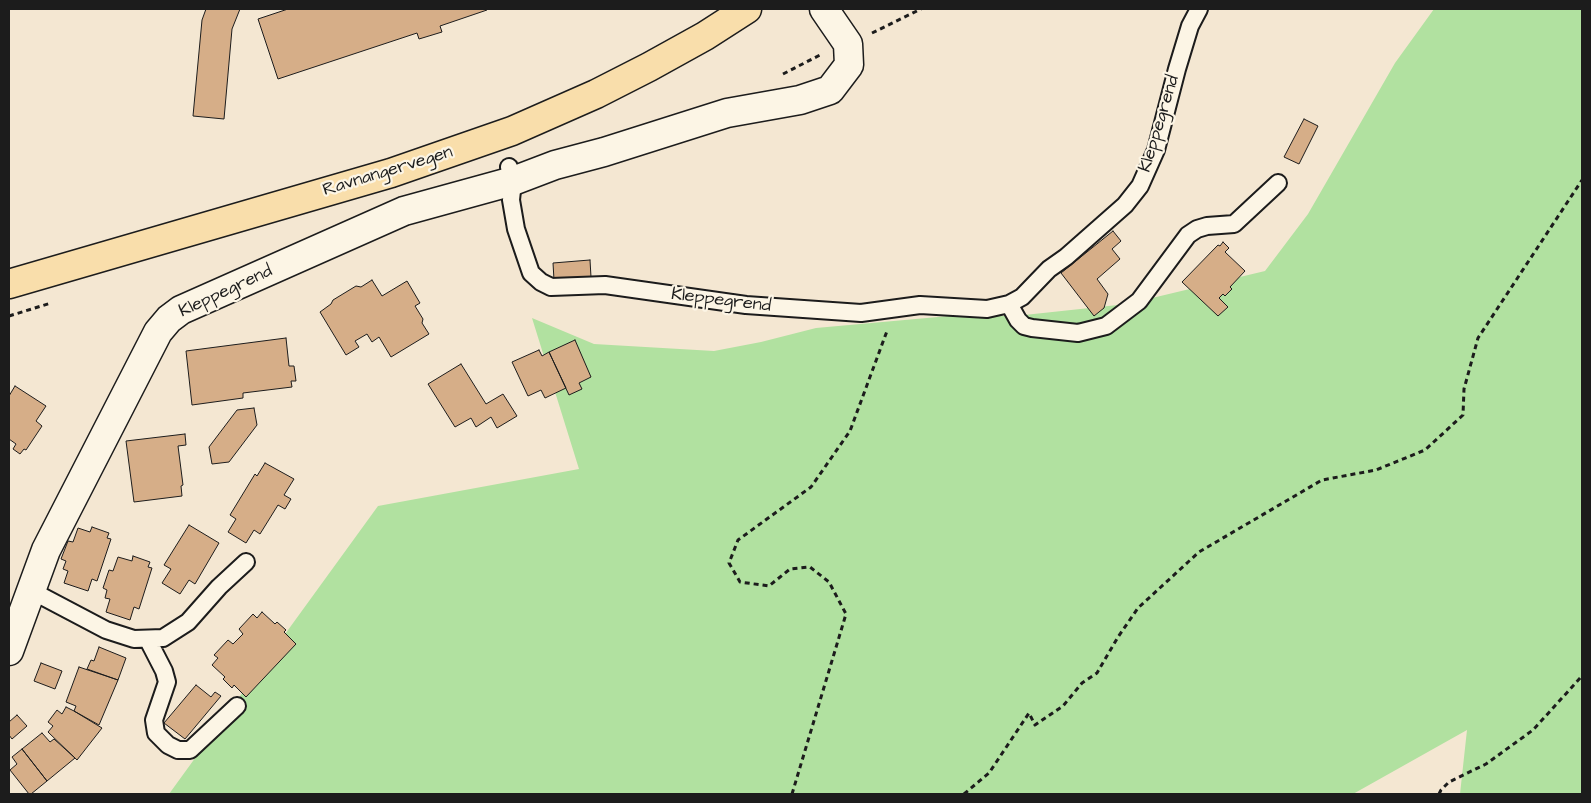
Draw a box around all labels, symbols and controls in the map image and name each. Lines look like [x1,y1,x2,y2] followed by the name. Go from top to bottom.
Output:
[1135,73,1185,175] street label: Kleppegrend
[321,142,455,202] street label: Ravnangervegen
[176,261,276,323] street label: Kleppegrend
[670,284,772,318] street label: Kleppegrend

